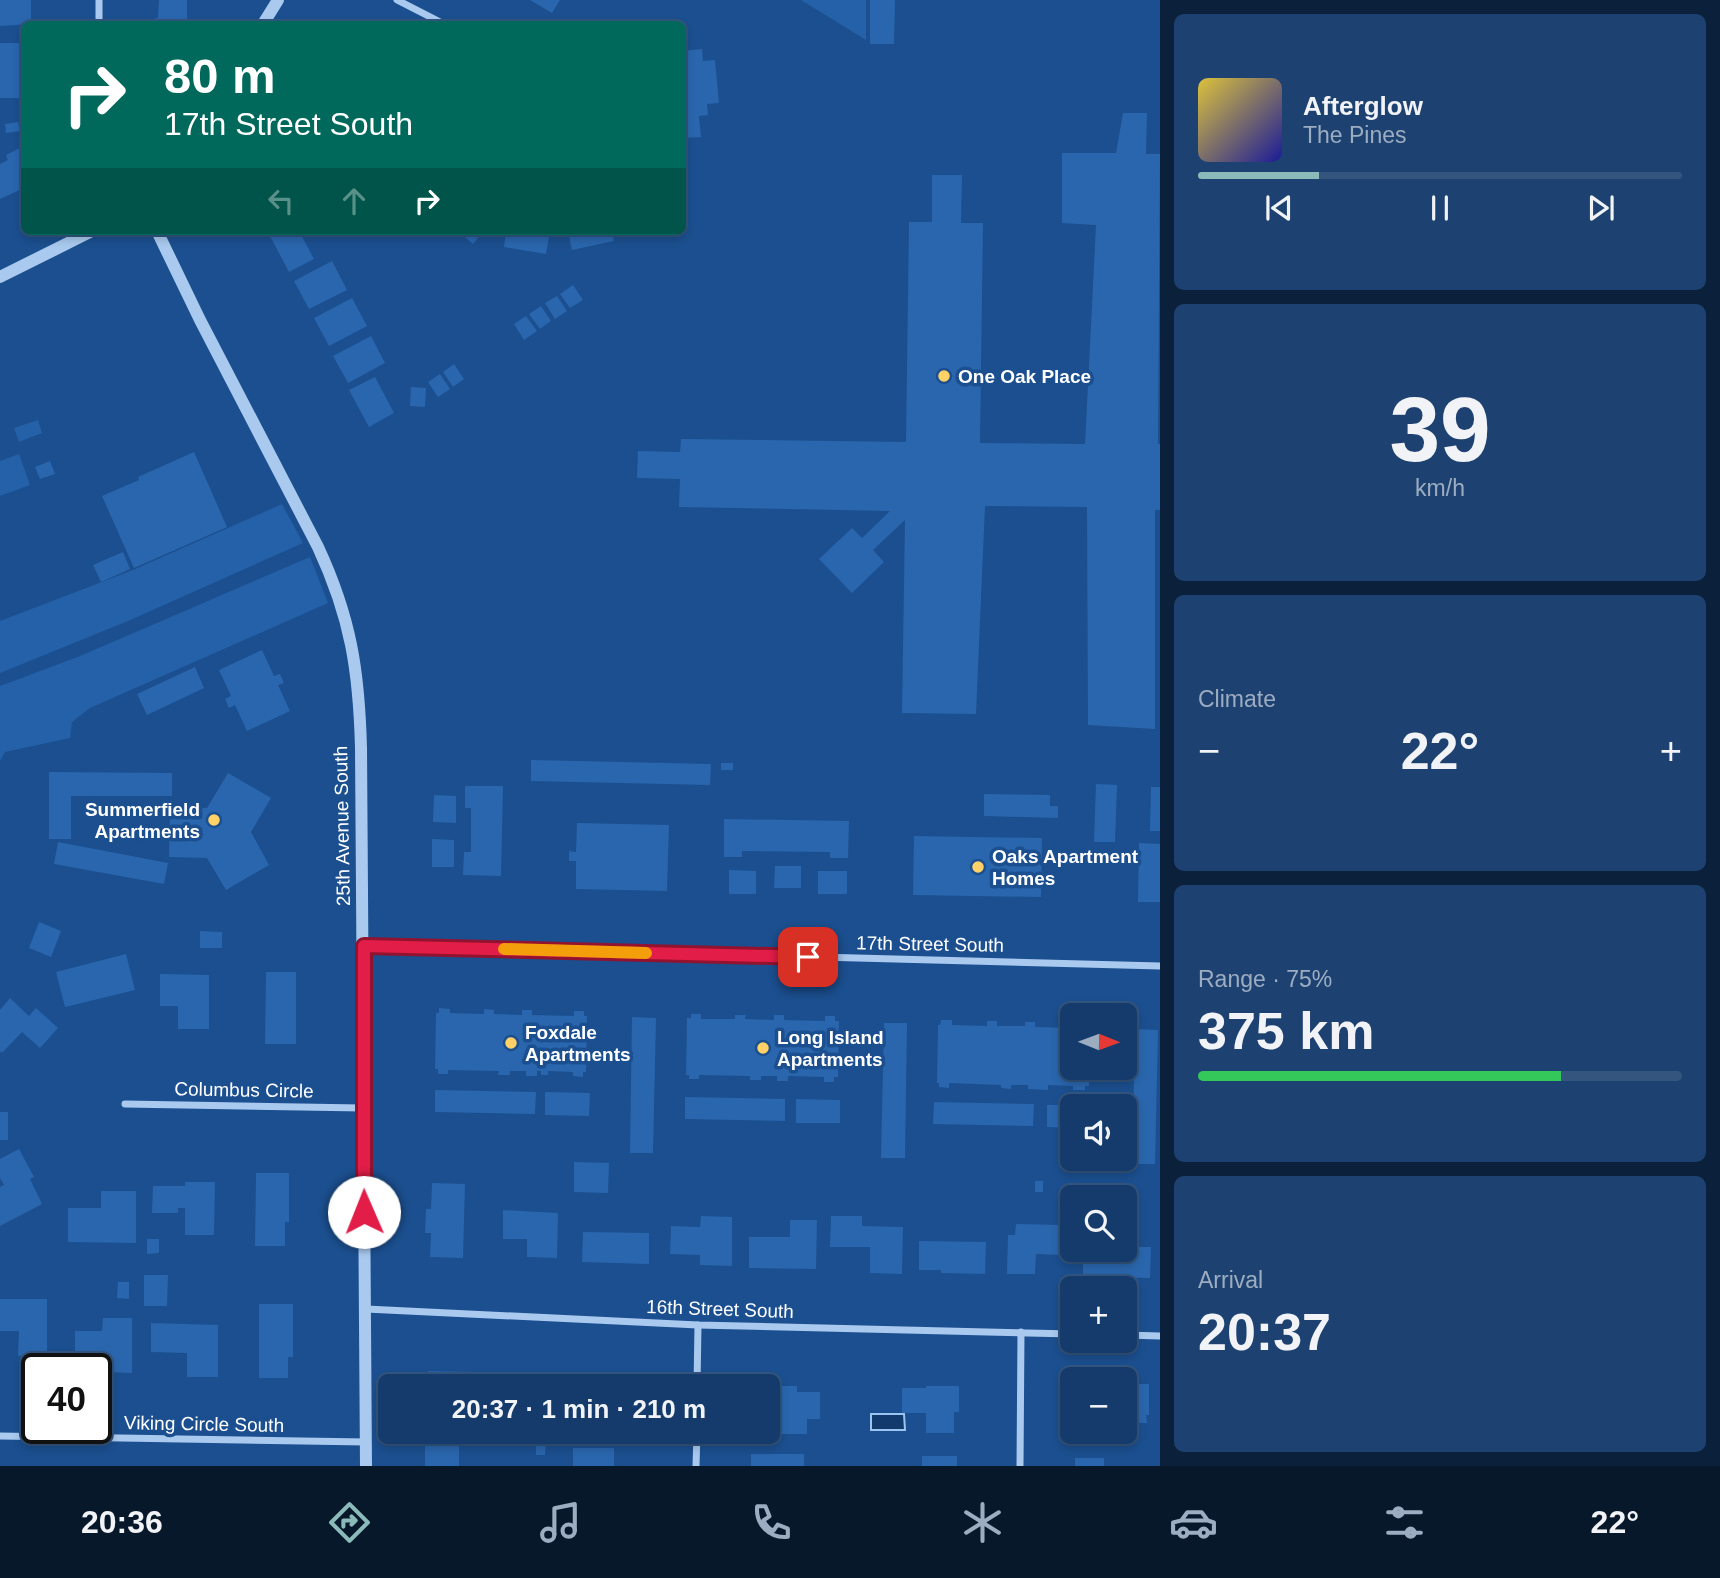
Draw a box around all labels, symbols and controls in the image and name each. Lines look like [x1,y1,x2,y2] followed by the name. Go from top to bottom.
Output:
[49,49,140,140] icon: right
[164,49,276,103] text: 80 m
[1303,91,1423,121] text: Afterglow
[164,106,413,142] text: 17th Street South
[1303,122,1407,148] text: The Pines
[262,182,300,220] icon: left
[335,182,373,220] icon: ahead
[408,182,446,220] icon: right
[1260,189,1298,227] icon: previous
[1421,189,1459,227] icon: pause
[1582,189,1620,227] icon: next
[958,366,1091,387] place label: One Oak Place
[936,368,952,384] marker: One Oak Place
[1389,379,1491,480] text: 39
[1415,475,1465,501] text: km/h
[1198,686,1276,712] text: Climate
[1401,722,1479,780] text: 22°
[1198,730,1220,772] text: −
[1660,730,1682,772] text: +
[330,746,354,906] street label: 25th Avenue South
[85,799,200,842] place label: Summerfield Apartments
[206,812,222,828] marker: Summerfield Apartments
[992,846,1139,889] place label: Oaks Apartment Homes
[970,859,986,875] marker: Oaks Apartment Homes
[778,927,838,987] pin
[856,932,1004,956] street label: 17th Street South
[789,938,827,976] icon: arrive
[1198,966,1332,992] text: Range · 75%
[1198,1002,1374,1060] text: 375 km
[1060,1003,1138,1080] north arrow
[1060,1003,1137,1444] map controls
[525,1022,631,1065] place label: Foxdale Apartments
[777,1027,884,1070] place label: Long Island Apartments
[503,1035,519,1051] marker: Foxdale Apartments
[755,1040,771,1056] marker: Long Island Apartments
[174,1078,314,1102] street label: Columbus Circle
[1060,1094,1137,1171] button: sound
[327,1175,401,1249] position arrow
[1060,1185,1137,1262] button: search
[1198,1267,1263,1293] text: Arrival
[1060,1276,1137,1353] button: +
[646,1296,794,1322] street label: 16th Street South
[1198,1303,1331,1361] text: 20:37
[21,1353,112,1444] speed limit sign: 40
[1060,1367,1137,1444] button: −
[452,1394,706,1424] text: 20:37 · 1 min · 210 m
[124,1412,284,1436] street label: Viking Circle South
[325,1498,374,1547] icon: directions
[536,1498,585,1547] icon: music
[747,1498,796,1547] icon: phone
[958,1498,1007,1547] icon: climate
[1169,1498,1218,1547] icon: car
[1380,1498,1429,1547] icon: filters
[81,1504,163,1540] text: 20:36
[1591,1504,1639,1540] text: 22°

